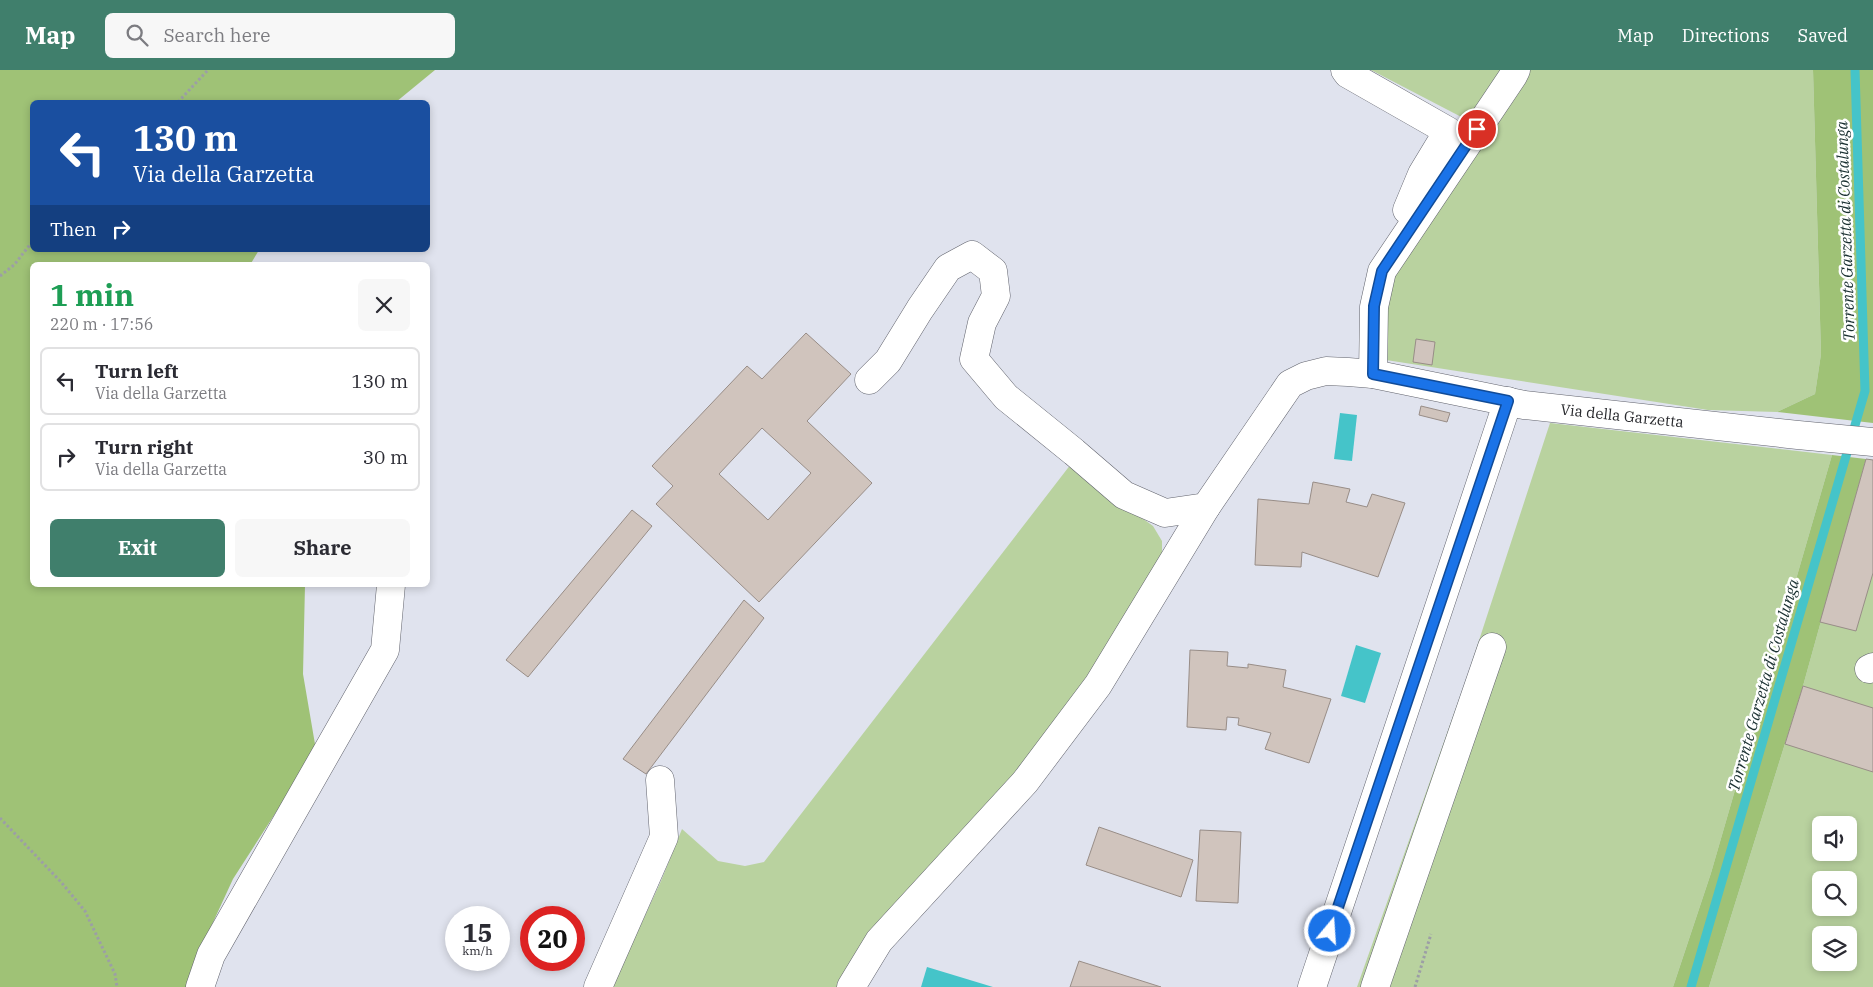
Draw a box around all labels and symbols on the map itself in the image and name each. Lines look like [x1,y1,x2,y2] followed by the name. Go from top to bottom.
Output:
[1456,108,1498,150] pin
[1831,120,1859,341] water label: Torrente Garzetta di Costalunga
[1559,400,1685,431] street label: Via della Garzetta
[1723,576,1803,794] water label: Torrente Garzetta di Costalunga
[1303,904,1355,956] position arrow
[520,906,585,971] speed limit sign: 20

